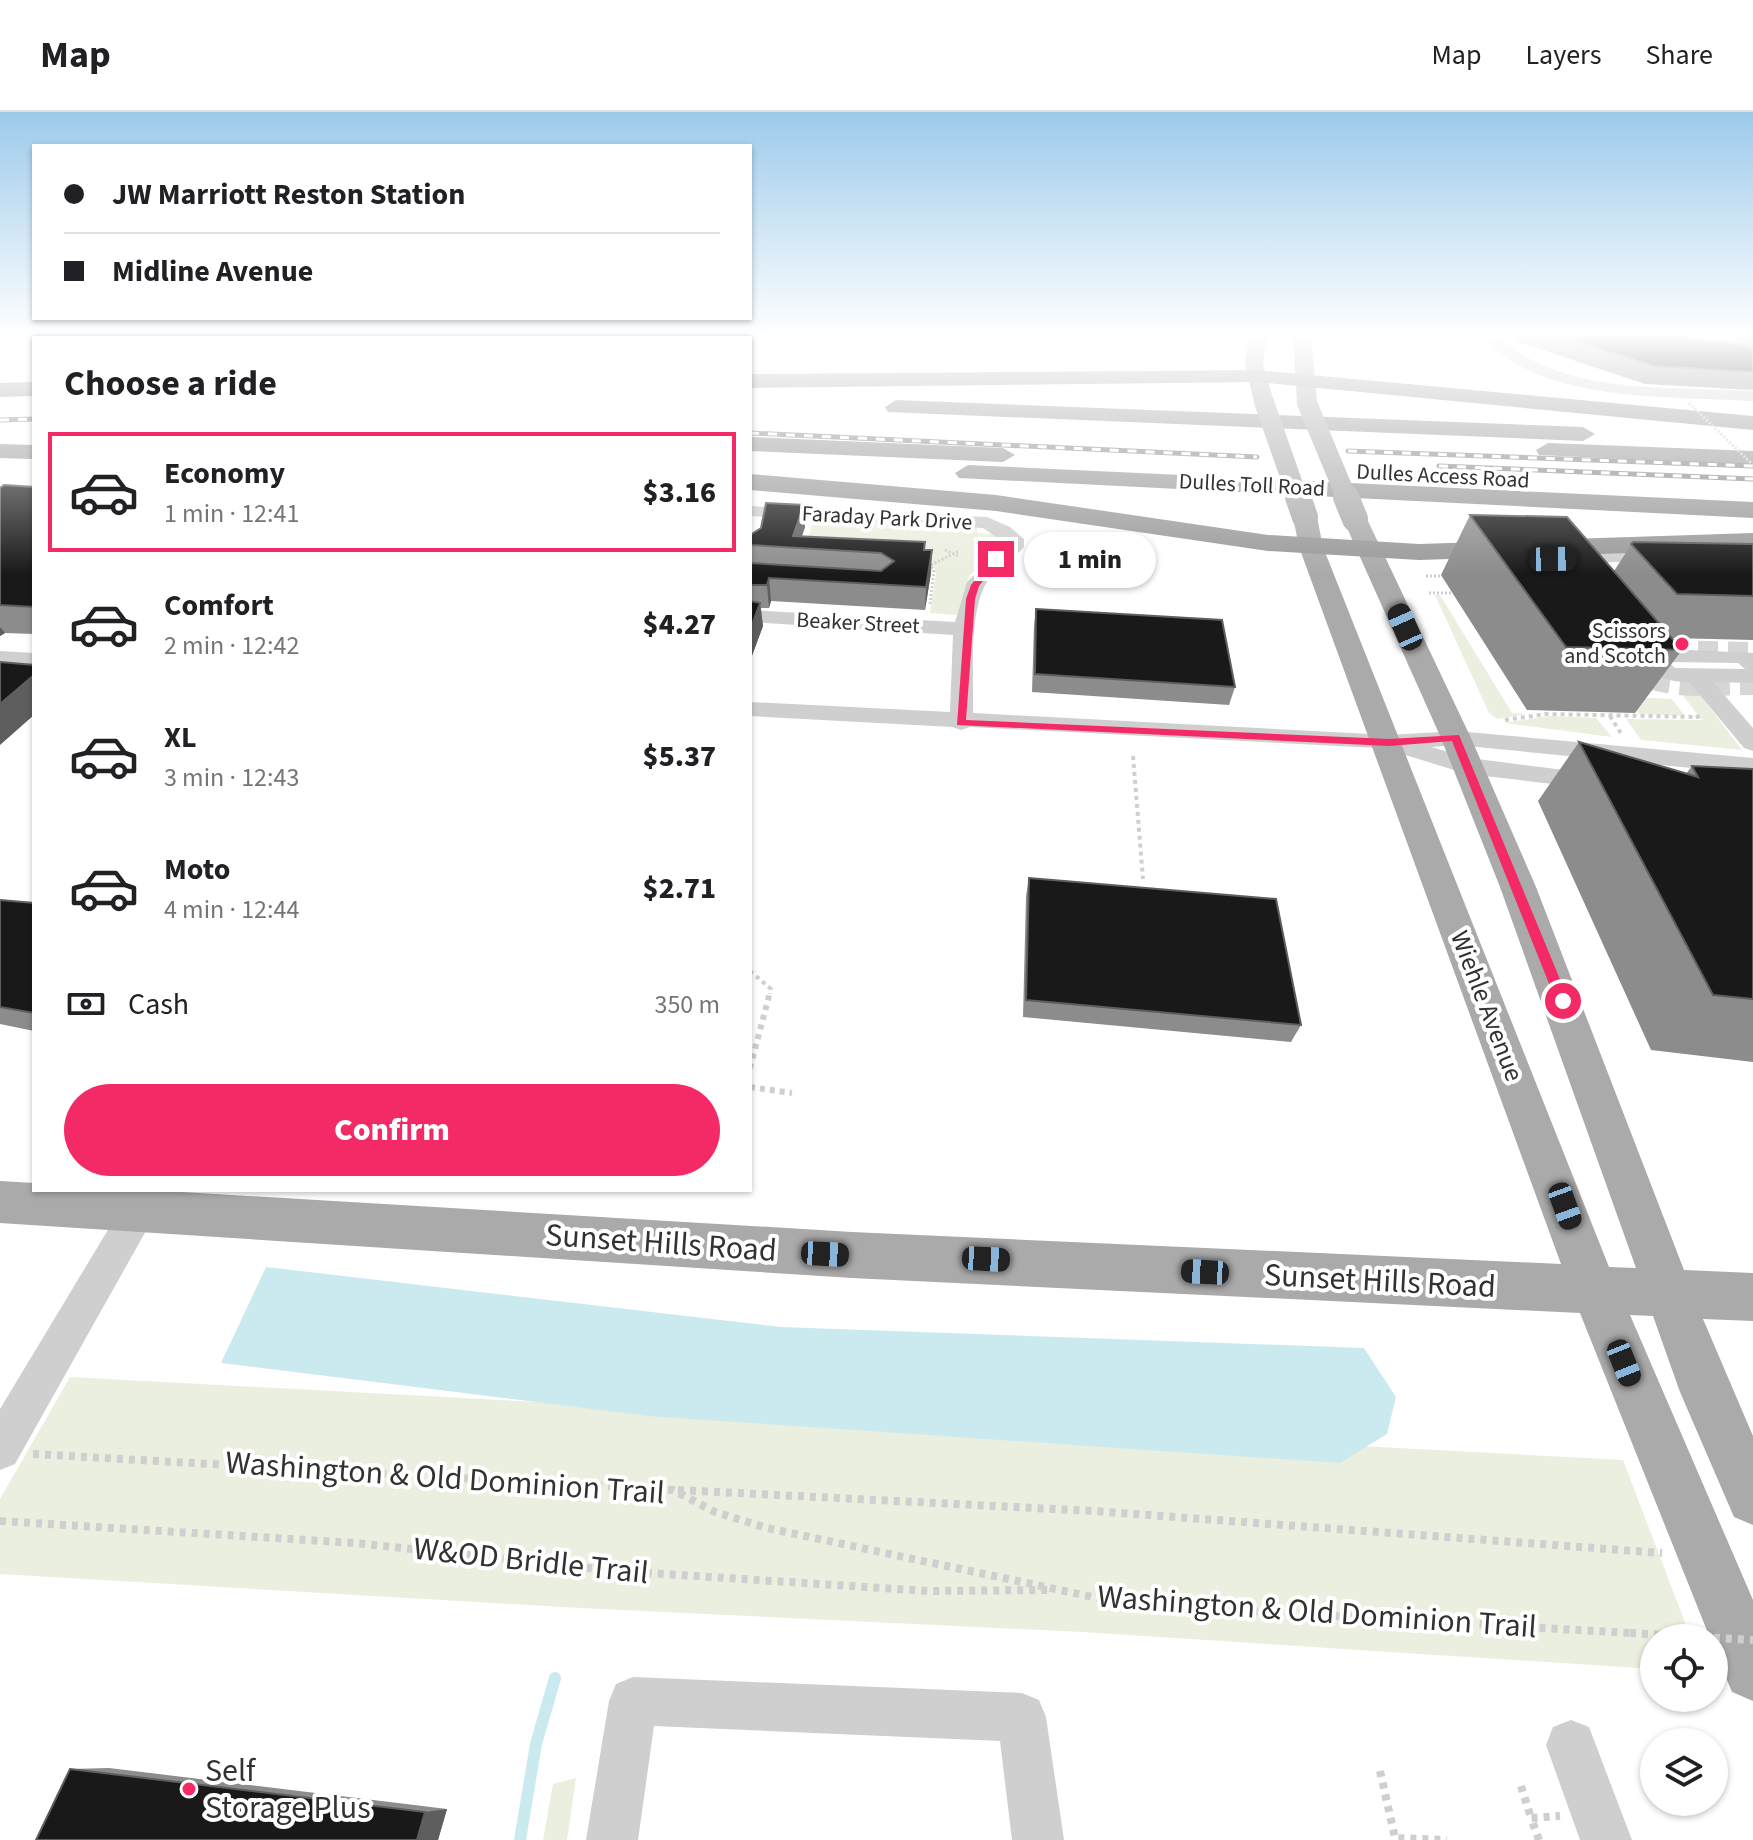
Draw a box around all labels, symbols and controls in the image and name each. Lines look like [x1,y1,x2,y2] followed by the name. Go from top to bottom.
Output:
[40,28,111,82] text: Map
[1431,35,1481,75] text: Map
[1525,35,1601,75] text: Layers
[1645,35,1713,75] text: Share
[112,173,465,216] text: JW Marriott Reston Station
[112,250,313,293] text: Midline Avenue
[64,358,277,409] text: Choose a ride
[164,452,285,495] text: Economy
[1356,455,1530,497] street label: Dulles Access Road
[68,456,140,528] icon: car
[1178,465,1326,505] street label: Dulles Toll Road
[643,471,716,514] text: $3.16
[164,495,299,532] text: 1 min · 12:41
[801,498,973,538] street label: Faraday Park Drive
[1024,531,1156,587] callout: 1 min
[978,541,1014,577] route end
[1058,541,1122,578] text: 1 min
[1529,547,1577,571] car
[164,584,274,627] text: Comfort
[68,588,140,660] icon: car
[1384,600,1426,654] car
[643,603,716,646] text: $4.27
[796,604,921,642] street label: Beaker Street
[1564,615,1666,672] place label: Scissors and Scotch
[164,627,299,664] text: 2 min · 12:42
[1673,635,1691,653] marker: Scissors and Scotch
[164,716,197,759] text: XL
[68,720,140,792] icon: car
[643,735,716,778] text: $5.37
[164,759,299,796] text: 3 min · 12:43
[164,848,230,891] text: Moto
[68,852,140,924] icon: car
[643,867,716,910] text: $2.71
[164,891,299,928] text: 4 min · 12:44
[1441,925,1533,1087] street label: Wiehle Avenue
[64,982,108,1026] icon: cash
[128,983,189,1026] text: Cash
[1545,983,1581,1019] route start
[654,986,720,1023] text: 350 m
[64,1084,720,1176] button: Confirm
[1546,1179,1584,1233] car
[544,1212,778,1274] street label: Sunset Hills Road
[800,1241,850,1267] car
[961,1246,1011,1272] car
[1263,1252,1497,1310] street label: Sunset Hills Road
[1180,1259,1230,1285] car
[1604,1336,1644,1390] car
[224,1440,666,1516] street label: Washington & Old Dominion Trail
[411,1526,651,1596] street label: W&OD Bridle Trail
[1096,1574,1538,1650] street label: Washington & Old Dominion Trail
[1640,1624,1728,1816] map controls
[1640,1624,1728,1712] button: locate
[1640,1728,1728,1816] button: layers
[205,1748,371,1831] place label: Self Storage Plus
[180,1780,198,1798] marker: Self Storage Plus

